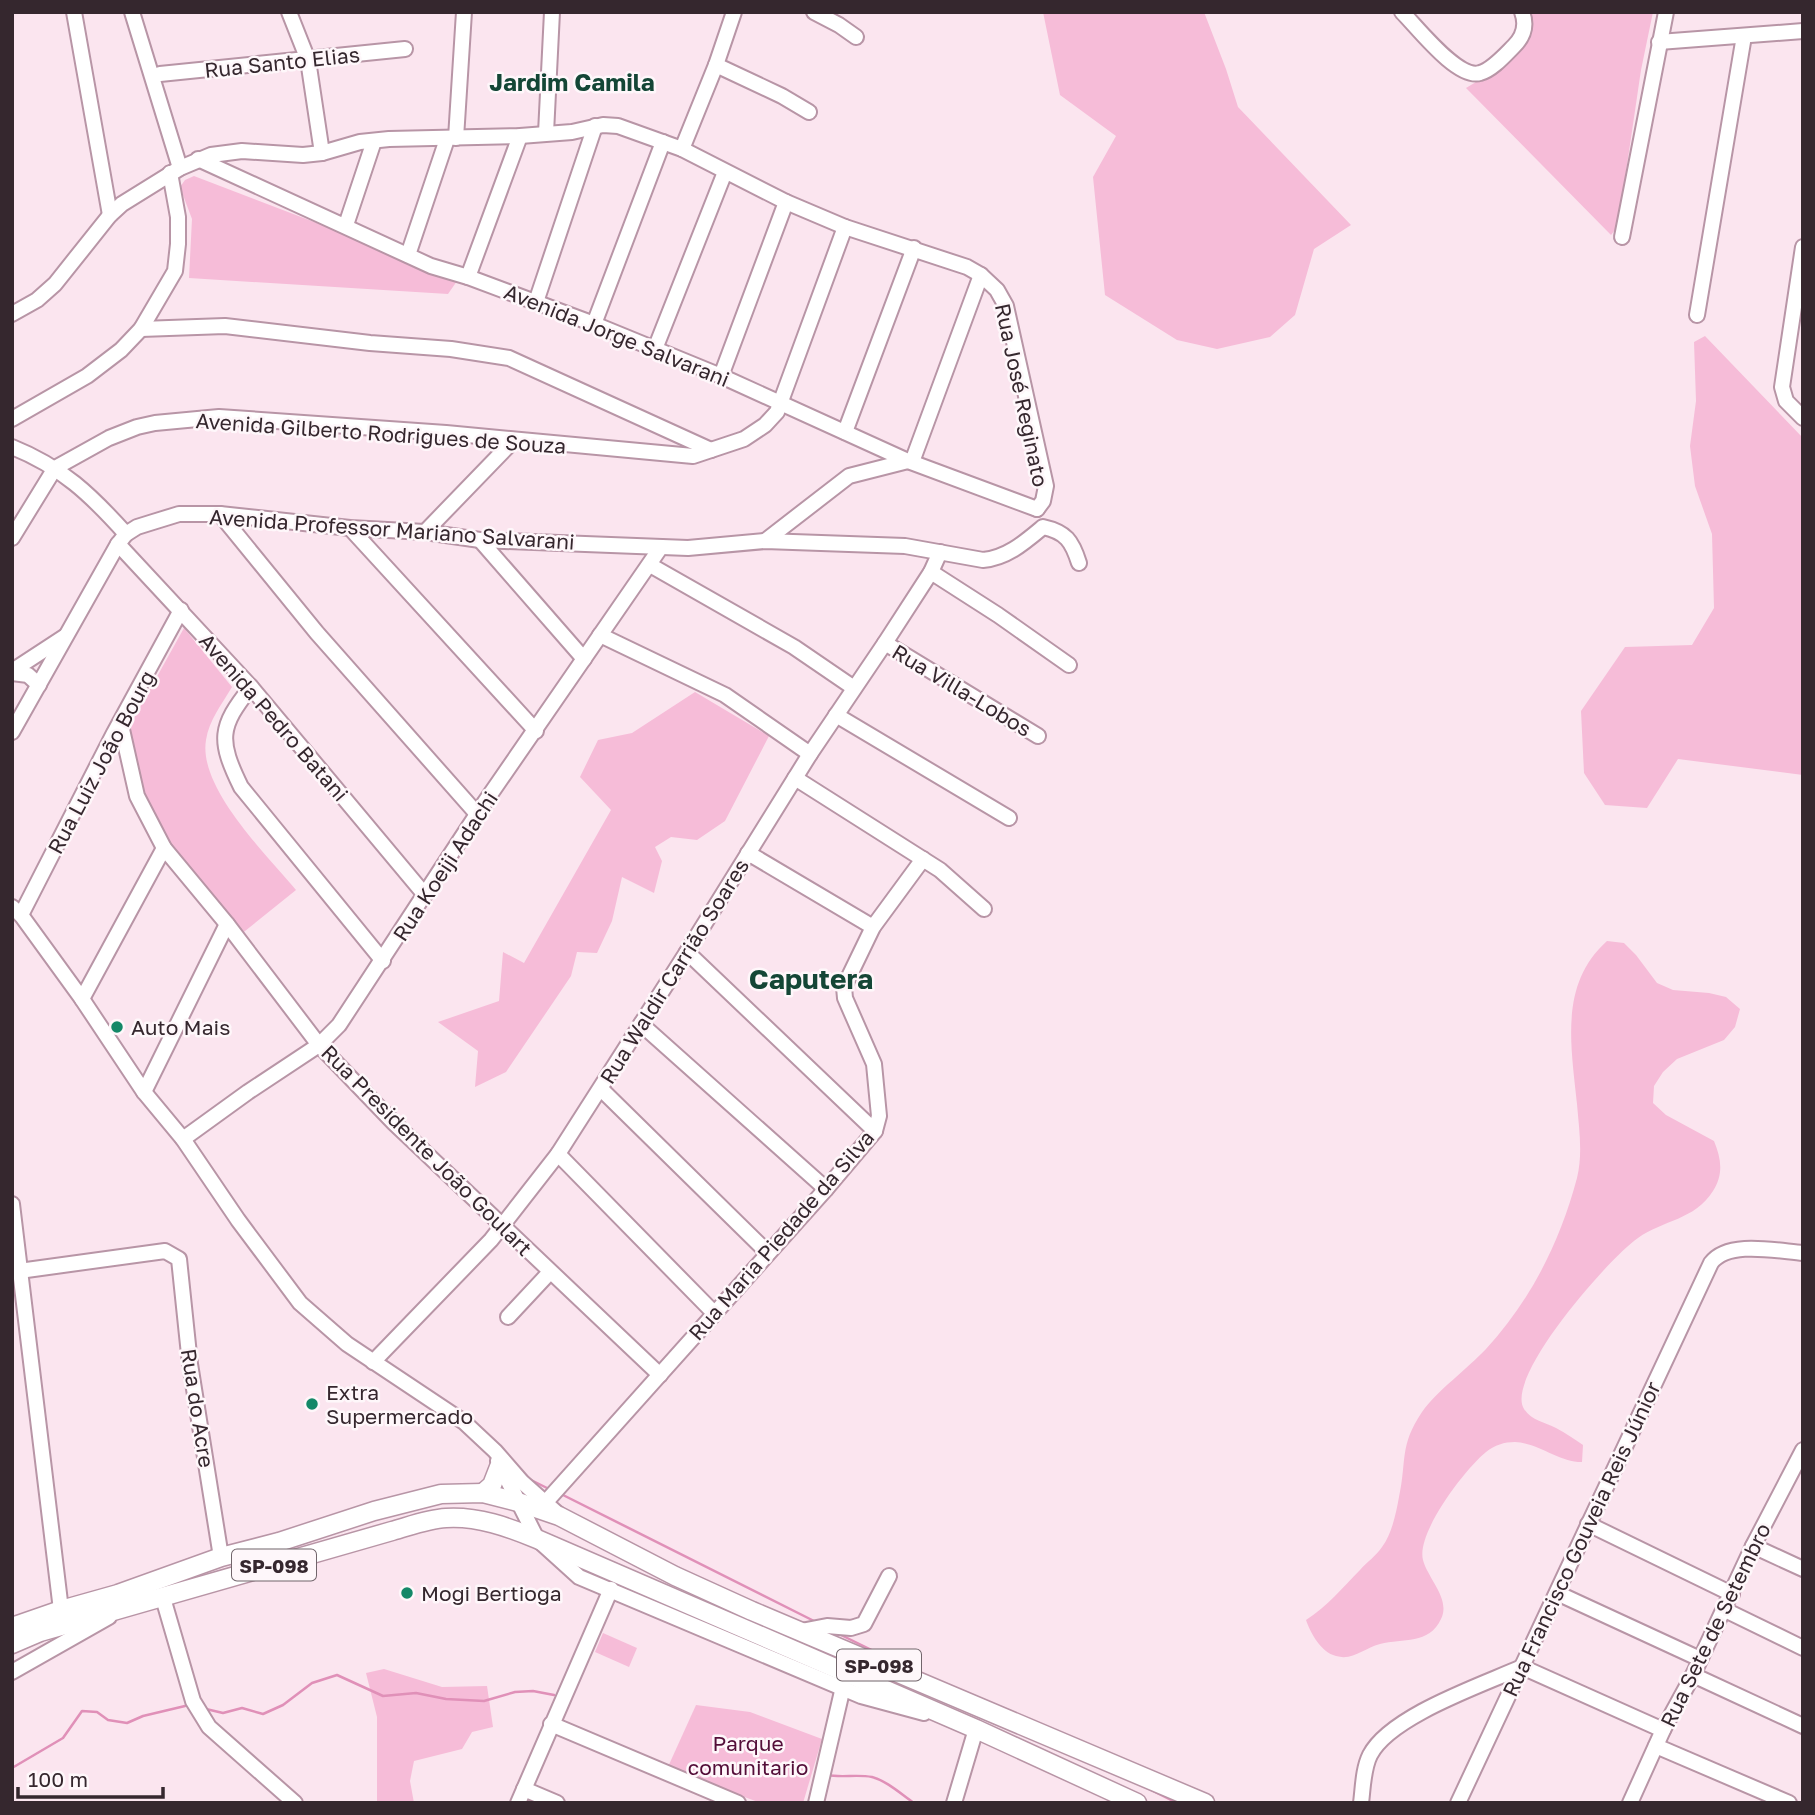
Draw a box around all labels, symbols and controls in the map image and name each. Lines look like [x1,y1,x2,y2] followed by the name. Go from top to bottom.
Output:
[203,41,361,83] street label: Rua Santo Elias
[489,67,655,96] district label: Jardim Camila
[501,278,733,392] street label: Avenida Jorge Salvarani
[990,301,1054,489] street label: Rua José Reginato
[195,407,567,459] street label: Avenida Gilberto Rodrigues de Souza
[208,503,576,555] street label: Avenida Professor Mariano Salvarani
[194,628,354,806] street label: Avenida Pedro Batani
[888,638,1036,742] street label: Rua Villa-Lobos
[42,666,160,858] street label: Rua Luiz João Bourg
[387,786,503,946] street label: Rua Koeiji Adachi
[594,854,754,1088] street label: Rua Waldir Carrião Soares
[749,962,873,995] district label: Caputera
[131,1014,230,1040] place label: Auto Mais
[109,1019,125,1035] marker: Auto Mais
[316,1039,538,1261] street label: Rua Presidente João Goulart
[683,1125,879,1345] street label: Rua Maria Piedade da Silva
[176,1347,220,1469] street label: Rua do Acre
[1496,1377,1666,1701] street label: Rua Francisco Gouveia Reis Júnior
[326,1379,473,1429] place label: Extra Supermercado
[304,1396,320,1412] marker: Extra Supermercado
[1654,1519,1776,1731] street label: Rua Sete de Setembro
[232,1550,316,1581] road number: SP-098
[421,1580,562,1606] place label: Mogi Bertioga
[399,1585,415,1601] marker: Mogi Bertioga
[837,1650,921,1680] road number: SP-098
[688,1730,808,1780] park label: Parque comunitario
[18,1756,163,1800] scale bar
[28,1766,88,1792] text: 100 m

